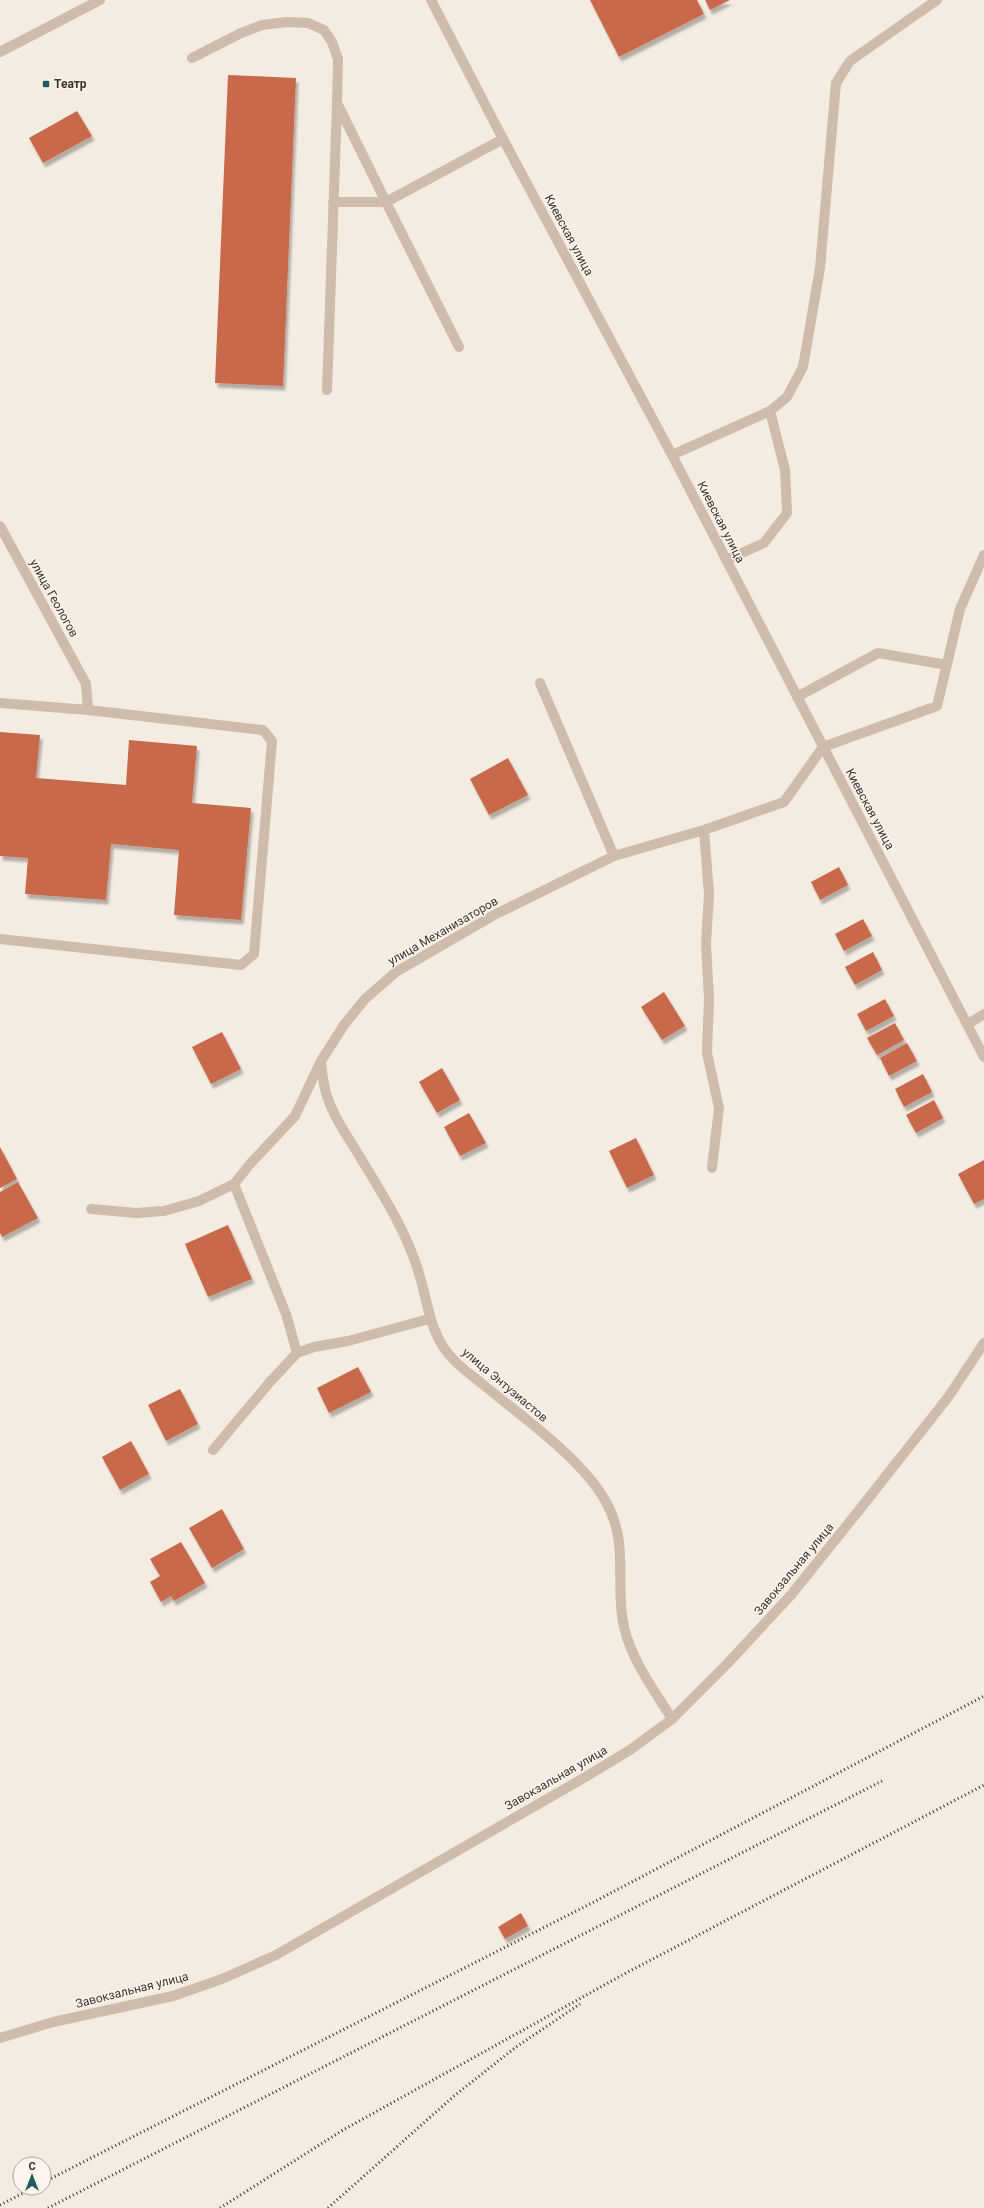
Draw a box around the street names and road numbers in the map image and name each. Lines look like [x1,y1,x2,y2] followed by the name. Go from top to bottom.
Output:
[542,192,596,278] street label: Киевская улица
[694,479,748,565] street label: Киевская улица
[27,557,81,640] street label: улица Геологов
[843,766,897,852] street label: Киевская улица
[386,894,500,968] street label: улица Механизаторов
[459,1345,551,1425] street label: улица Энтузиастов
[751,1520,837,1618] street label: Завокзальная улица
[502,1743,610,1813] street label: Завокзальная улица
[74,1969,190,2011] street label: Завокзальная улица

